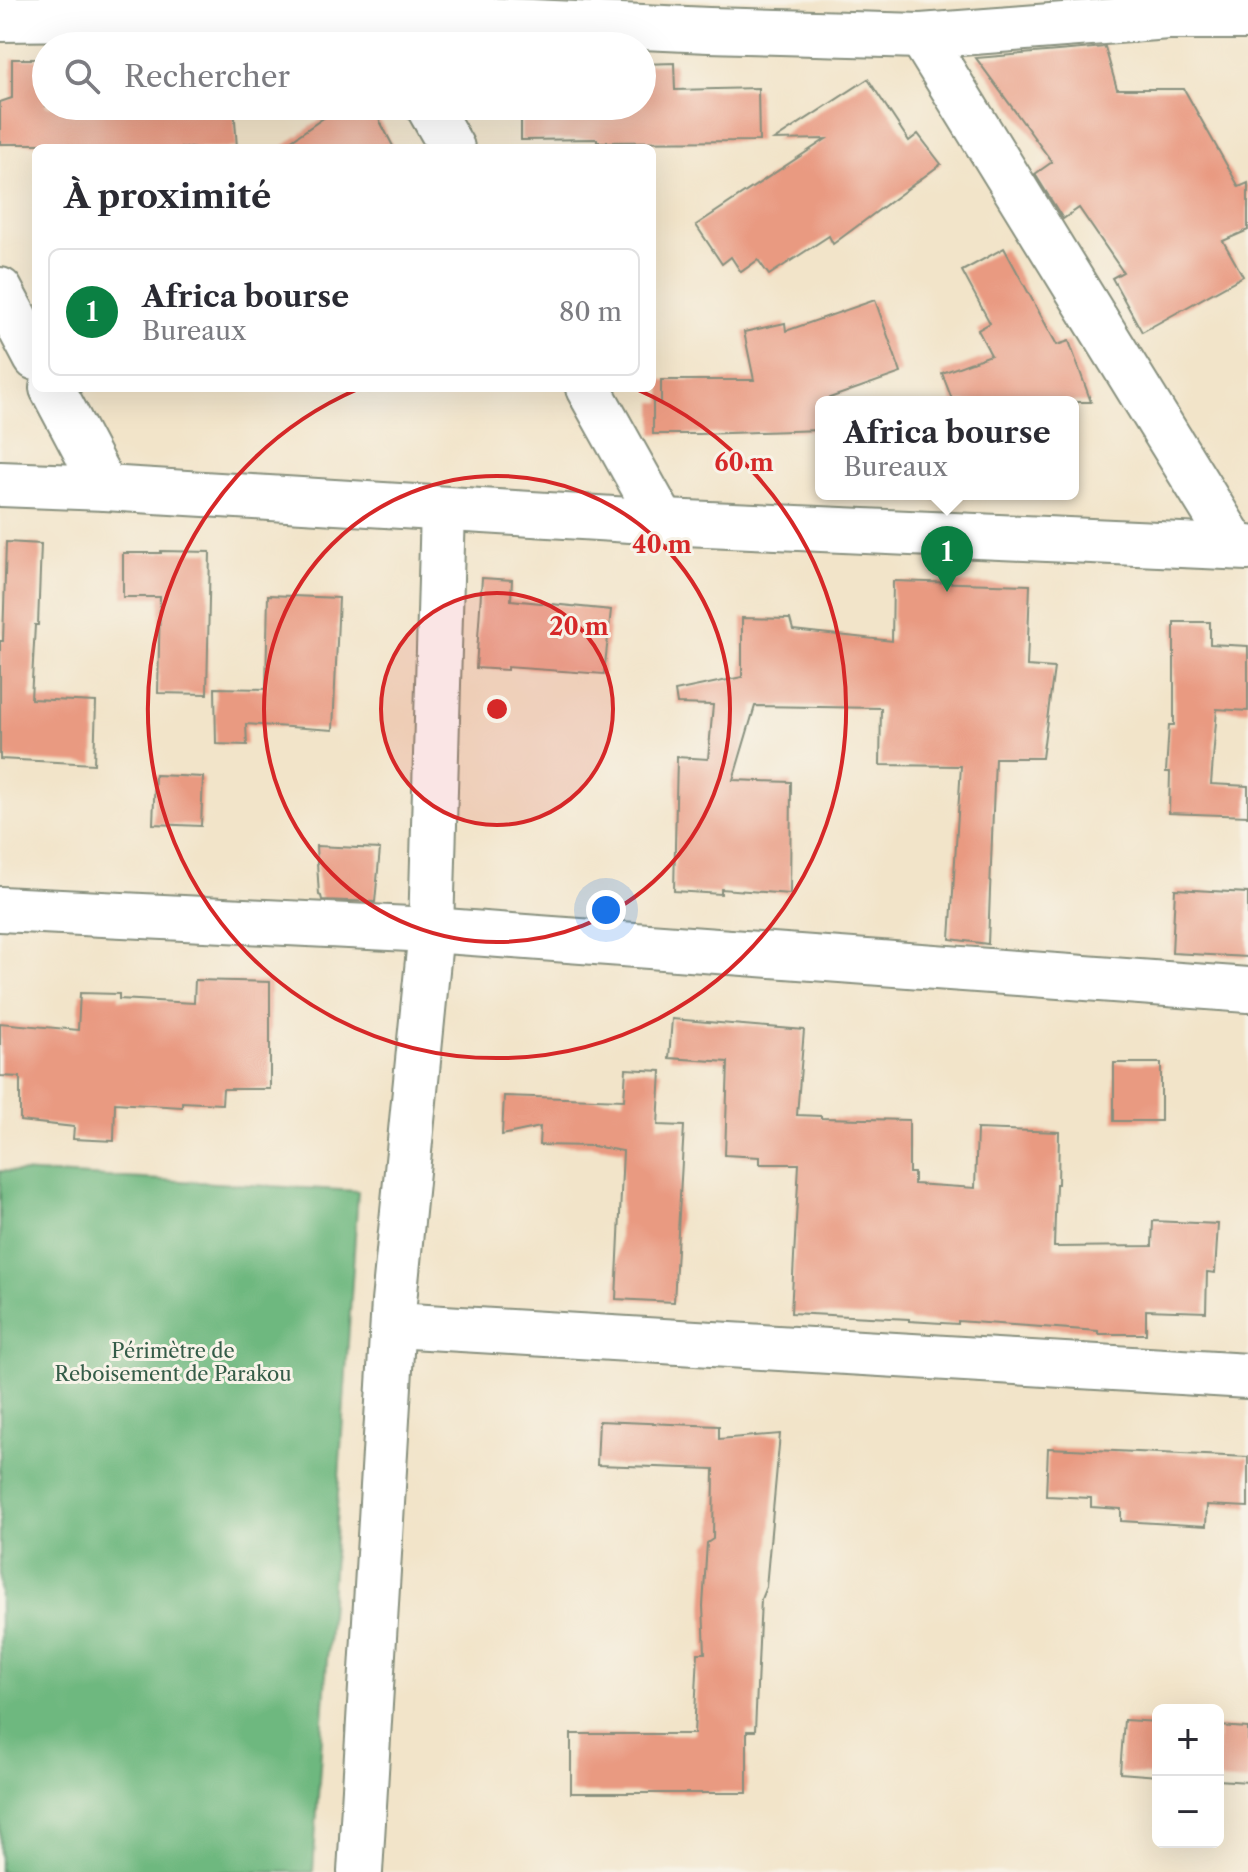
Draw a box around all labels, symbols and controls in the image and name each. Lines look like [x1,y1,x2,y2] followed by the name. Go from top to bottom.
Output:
[32,32,656,120] search box
[60,54,104,98] icon: search
[124,58,290,95] text: Rechercher
[64,175,271,217] text: À proximité
[142,278,349,315] text: Africa bourse
[86,296,98,328] text: 1
[559,296,622,328] text: 80 m
[142,315,246,347] text: Bureaux
[815,396,1079,500] popup
[843,414,1051,451] text: Africa bourse
[714,448,774,477] text: 60 m
[843,451,948,483] text: Bureaux
[921,526,973,592] pin: 1
[632,530,692,559] text: 40 m
[549,612,609,641] text: 20 m
[483,695,511,723] centre of rings
[586,890,626,930] your location
[54,1339,292,1386] park label: Périmètre de Reboisement de Parakou
[1152,1704,1224,1848] map controls
[1152,1704,1224,1776] button: +
[1152,1776,1224,1848] button: −

